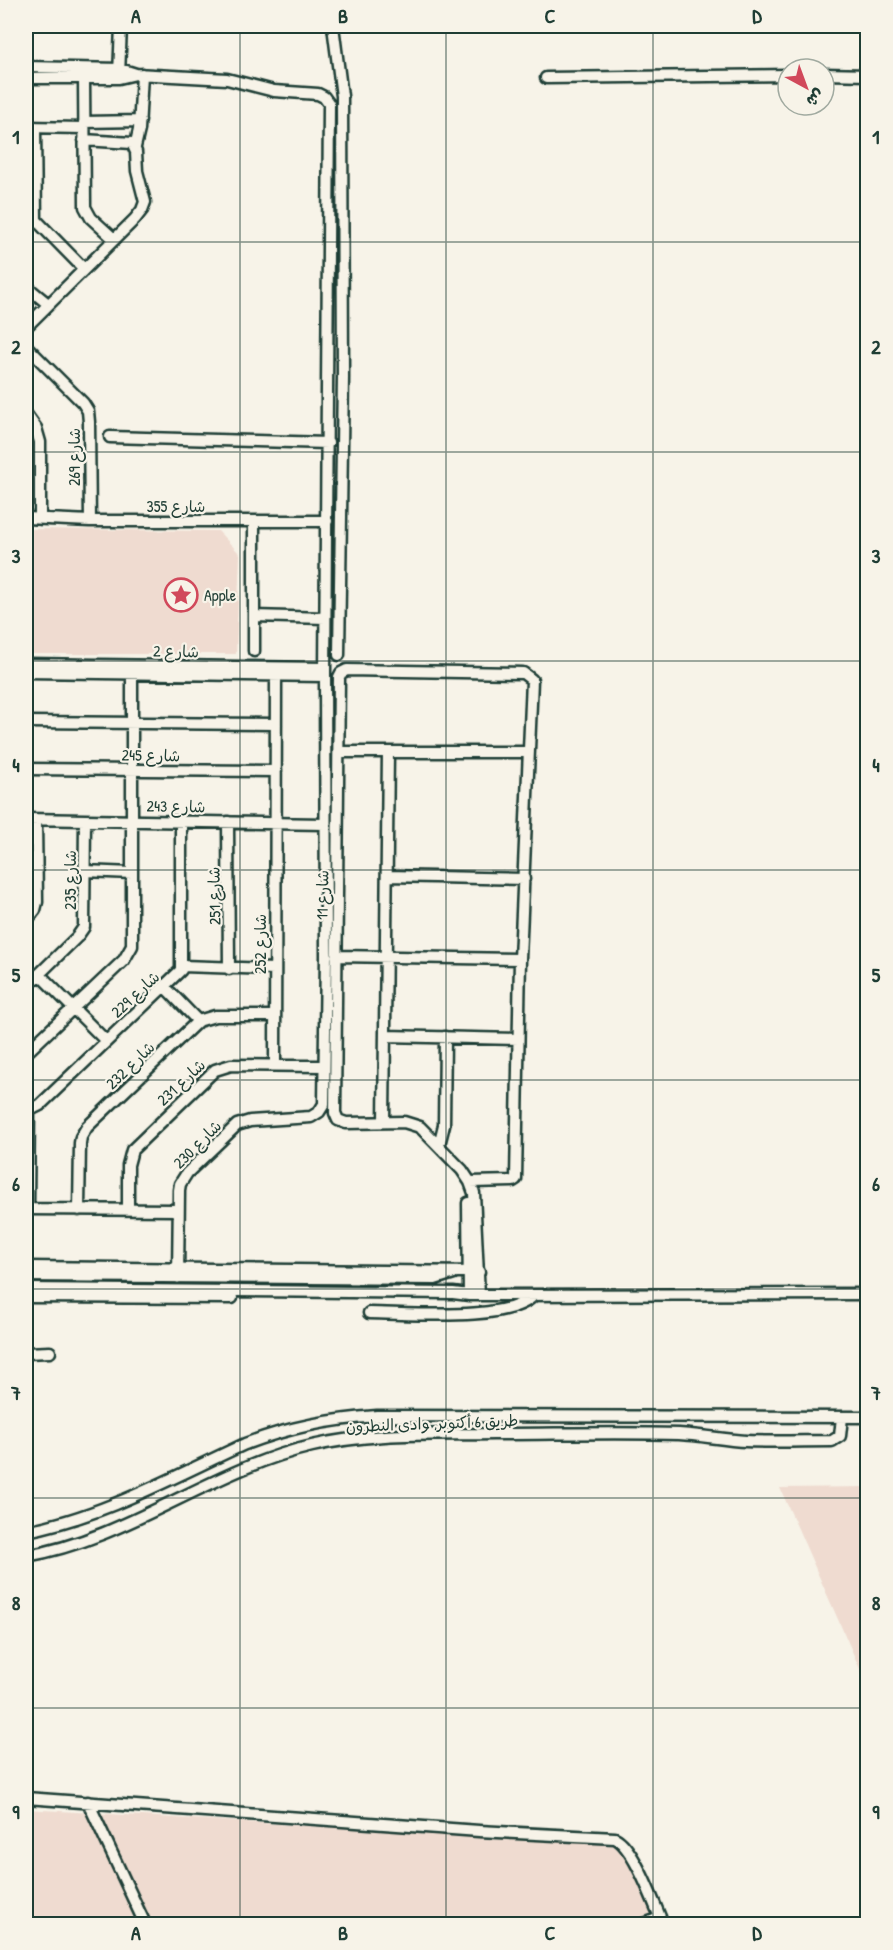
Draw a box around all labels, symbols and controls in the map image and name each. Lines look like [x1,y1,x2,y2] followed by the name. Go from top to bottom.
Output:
[131,2,141,29] text: A
[338,2,348,29] text: B
[545,2,556,29] text: C
[752,2,762,29] text: D
[776,57,836,117] north arrow
[802,84,830,112] text: ش
[12,123,20,150] text: 1
[872,123,880,150] text: 1
[11,333,21,360] text: 2
[871,333,881,360] text: 2
[63,428,86,486] street label: شارع 269
[146,495,206,518] street label: شارع 355
[12,542,21,569] text: 3
[872,542,881,569] text: 3
[163,577,199,613] place icon: Apple
[204,584,237,606] place label: Apple
[153,640,199,663] street label: شارع 2
[122,743,180,768] street label: شارع 245
[12,751,20,778] text: 4
[872,751,880,778] text: 4
[146,794,206,819] street label: شارع 243
[59,850,82,910] street label: شارع 235
[202,867,227,925] street label: شارع 251
[311,870,334,920] street label: شارع 11
[249,914,272,974] street label: شارع 252
[12,961,21,988] text: 5
[872,961,881,988] text: 5
[106,966,165,1023] street label: شارع 229
[101,1036,160,1095] street label: شارع 232
[152,1054,211,1111] street label: شارع 231
[168,1115,227,1174] street label: شارع 230
[12,1170,20,1197] text: 6
[872,1170,880,1197] text: 6
[10,1379,21,1406] text: 7
[870,1379,881,1406] text: 7
[345,1409,519,1437] street label: طريق 6 أكتوبر, وادى النطرون
[12,1589,21,1616] text: 8
[872,1589,881,1616] text: 8
[12,1798,20,1825] text: 9
[872,1798,880,1825] text: 9
[131,1919,141,1946] text: A
[338,1919,348,1946] text: B
[545,1919,556,1946] text: C
[752,1919,762,1946] text: D

